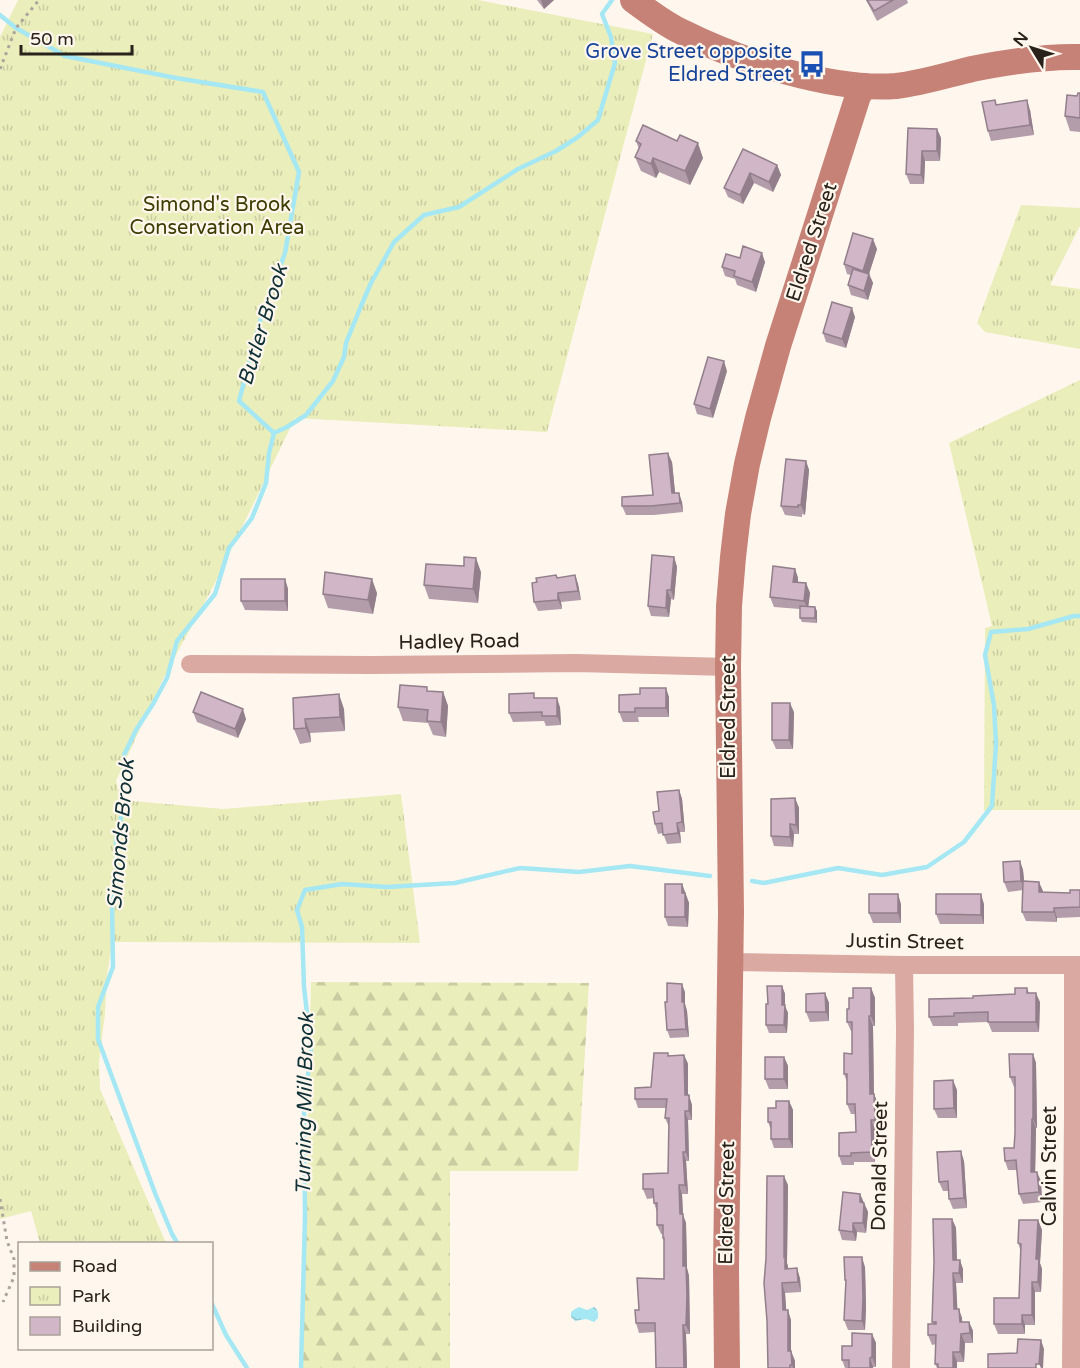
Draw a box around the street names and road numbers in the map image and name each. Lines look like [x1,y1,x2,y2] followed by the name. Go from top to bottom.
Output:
[781,179,843,305] street label: Eldred Street
[398,629,520,655] street label: Hadley Road
[717,655,741,779] street label: Eldred Street
[846,929,965,955] street label: Justin Street
[867,1100,893,1231] street label: Donald Street
[1038,1106,1062,1226] street label: Calvin Street
[714,1140,740,1265] street label: Eldred Street

